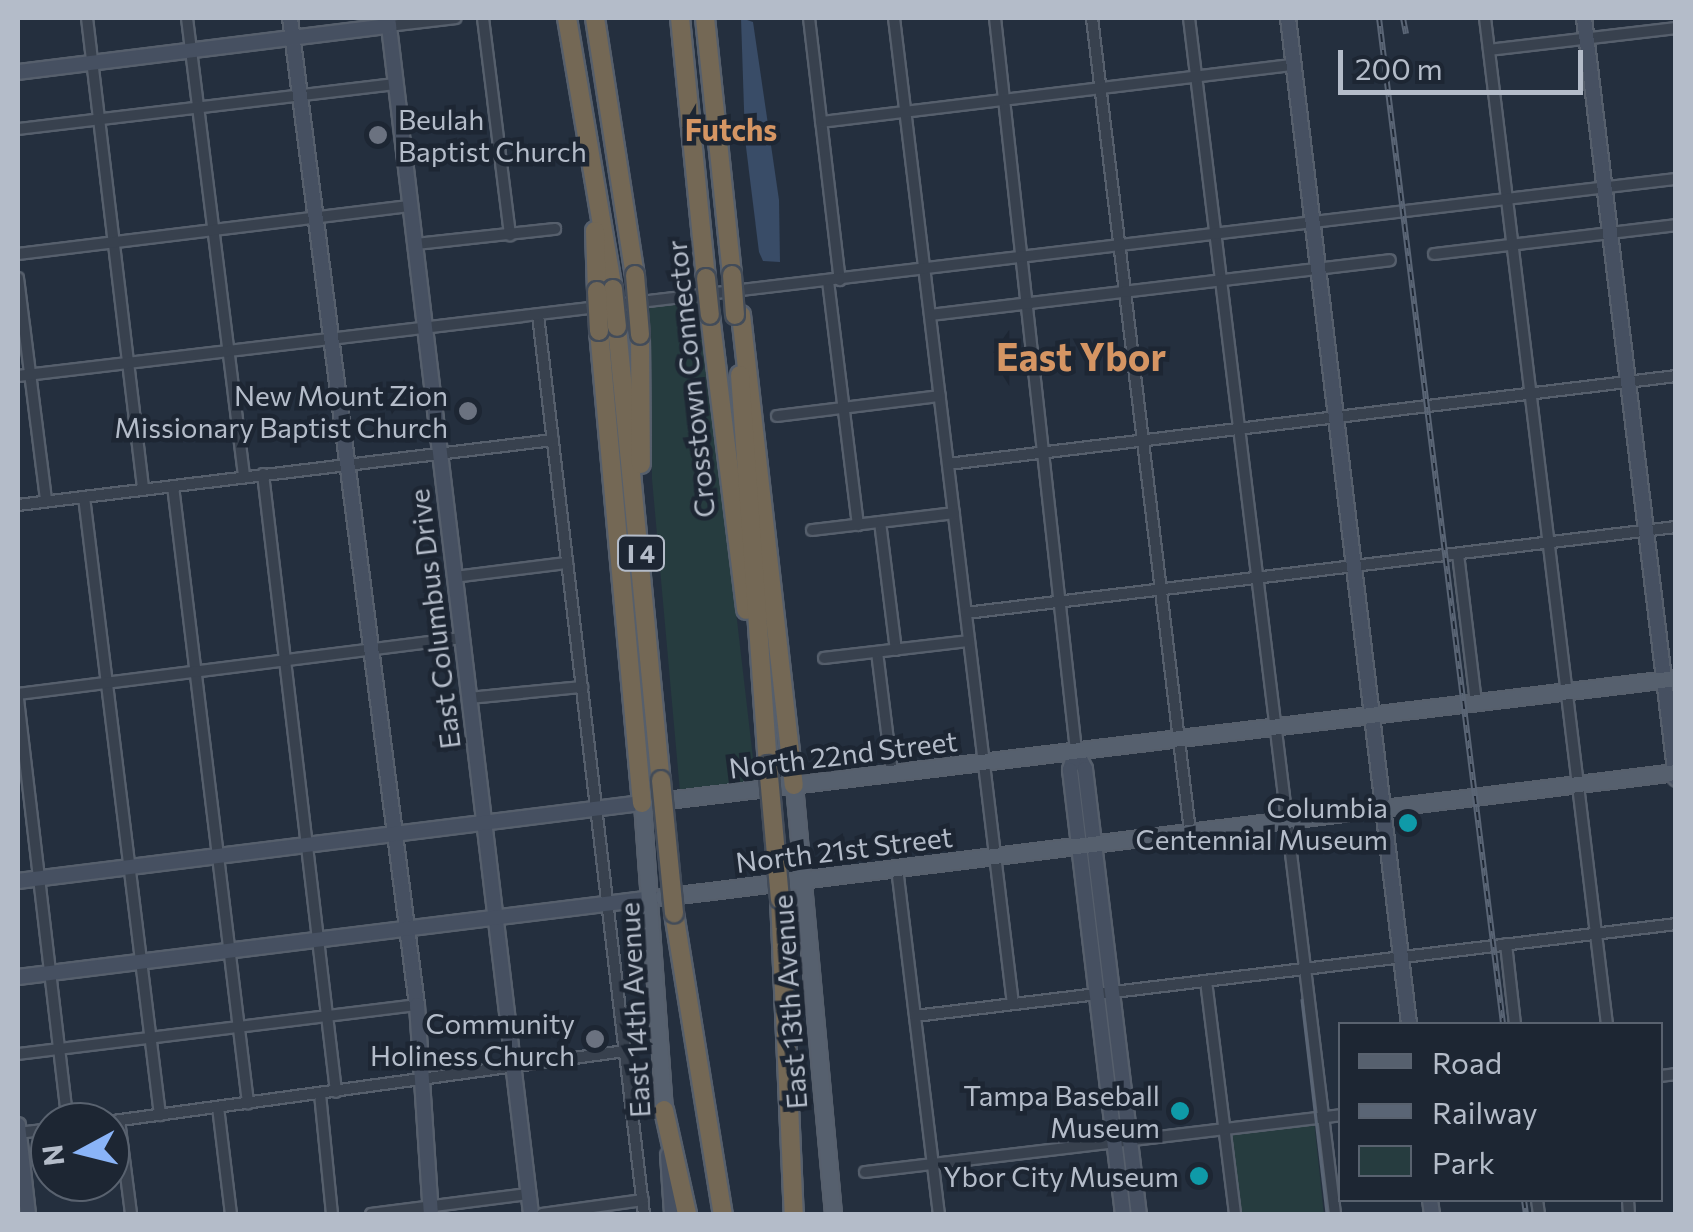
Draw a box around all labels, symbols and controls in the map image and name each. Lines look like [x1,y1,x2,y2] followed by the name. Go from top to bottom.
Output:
[1343,30,1588,92] scale bar
[1355,49,1443,86] text: 200 m
[398,102,587,168] place label: Beulah Baptist Church
[685,111,777,147] district label: Futchs
[367,124,389,146] marker: Beulah Baptist Church
[659,239,721,519] street label: Crosstown Connector
[996,333,1166,379] district label: East Ybor
[114,378,448,444] place label: New Mount Zion Missionary Baptist Church
[457,400,479,422] marker: New Mount Zion Missionary Baptist Church
[401,487,467,751] street label: East Columbus Drive
[616,533,666,573] road number: I 4
[727,723,959,785] street label: North 22nd Street
[1136,790,1388,856] place label: Columbia Centennial Museum
[1397,812,1419,834] marker: Columbia Centennial Museum
[734,819,954,879] street label: North 21st Street
[765,894,813,1110] street label: East 13th Avenue
[612,901,656,1119] street label: East 14th Avenue
[370,1006,575,1072] place label: Community Holiness Church
[1338,1022,1663,1202] legend
[584,1028,606,1050] marker: Community Holiness Church
[1432,1043,1502,1080] text: Road
[963,1078,1160,1144] place label: Tampa Baseball Museum
[1432,1093,1538,1130] text: Railway
[1169,1100,1191,1122] marker: Tampa Baseball Museum
[30,1102,130,1202] north arrow
[34,1143,70,1168] text: N
[1432,1143,1495,1180] text: Park
[943,1159,1179,1193] place label: Ybor City Museum
[1188,1165,1210,1187] marker: Ybor City Museum

